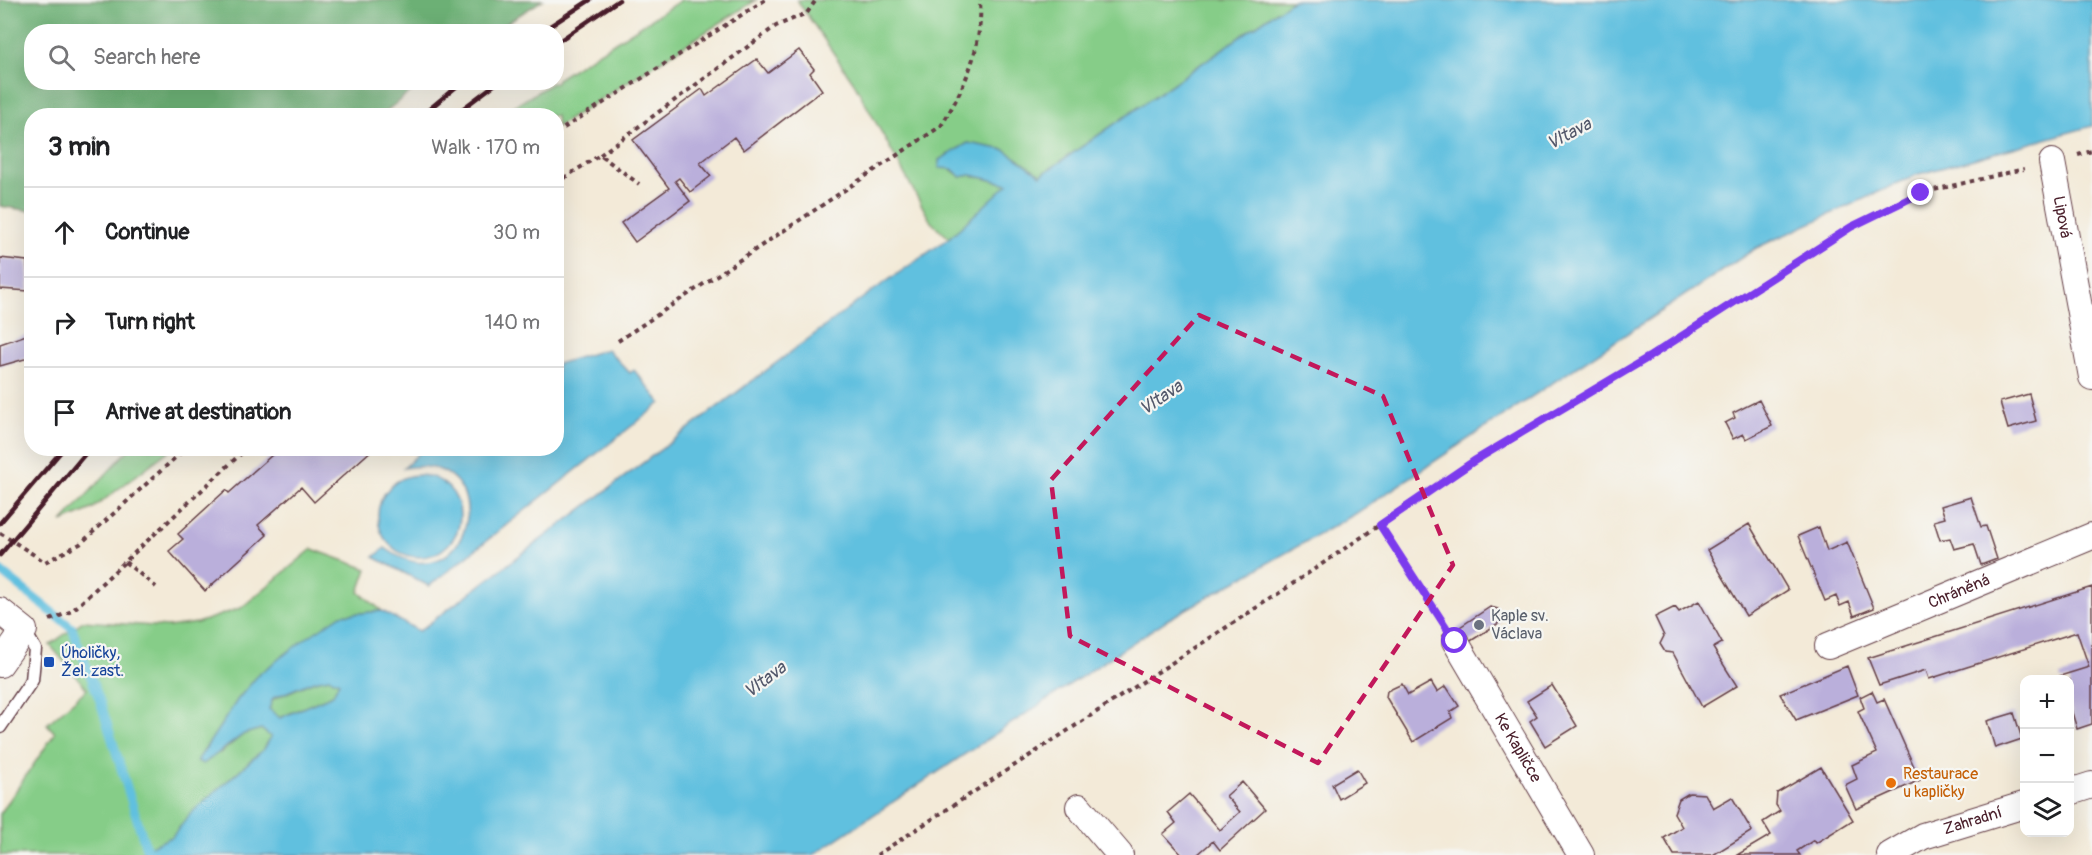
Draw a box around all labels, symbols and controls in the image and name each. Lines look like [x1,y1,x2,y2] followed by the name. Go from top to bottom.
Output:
[24,24,564,90] search box
[45,41,78,74] icon: search
[93,43,200,71] text: Search here
[1543,112,1597,155] water label: Vltava
[48,131,110,163] text: 3 min
[431,135,540,160] text: Walk · 170 m
[1907,179,1933,205] route end
[2049,194,2076,240] street label: Lipová
[48,216,81,249] icon: ahead
[105,218,189,246] text: Continue
[493,220,540,245] text: 30 m
[48,306,81,339] icon: right
[105,308,195,336] text: Turn right
[485,310,540,335] text: 140 m
[1135,374,1188,421] water label: Vltava
[48,396,81,429] icon: arrive
[105,398,291,426] text: Arrive at destination
[1925,570,1993,613] street label: Chráněná
[1491,606,1549,644] place label: Kaple sv. Václava
[1472,618,1486,632] marker: Kaple sv. Václava
[1441,627,1467,653] route start
[61,643,124,681] place label: Úholičky, Žel. zast.
[42,655,56,669] marker: Úholičky, Žel. zast.
[739,656,792,703] water label: Vltava
[2020,675,2074,837] map controls
[2020,675,2074,729] button: +
[1490,710,1546,786] street label: Ke Kapličce
[2020,729,2074,783] button: −
[1903,764,1978,802] place label: Restaurace u kapličky
[1884,776,1898,790] marker: Restaurace u kapličky
[2020,783,2074,837] button: layers
[1941,802,2004,839] street label: Zahradní

